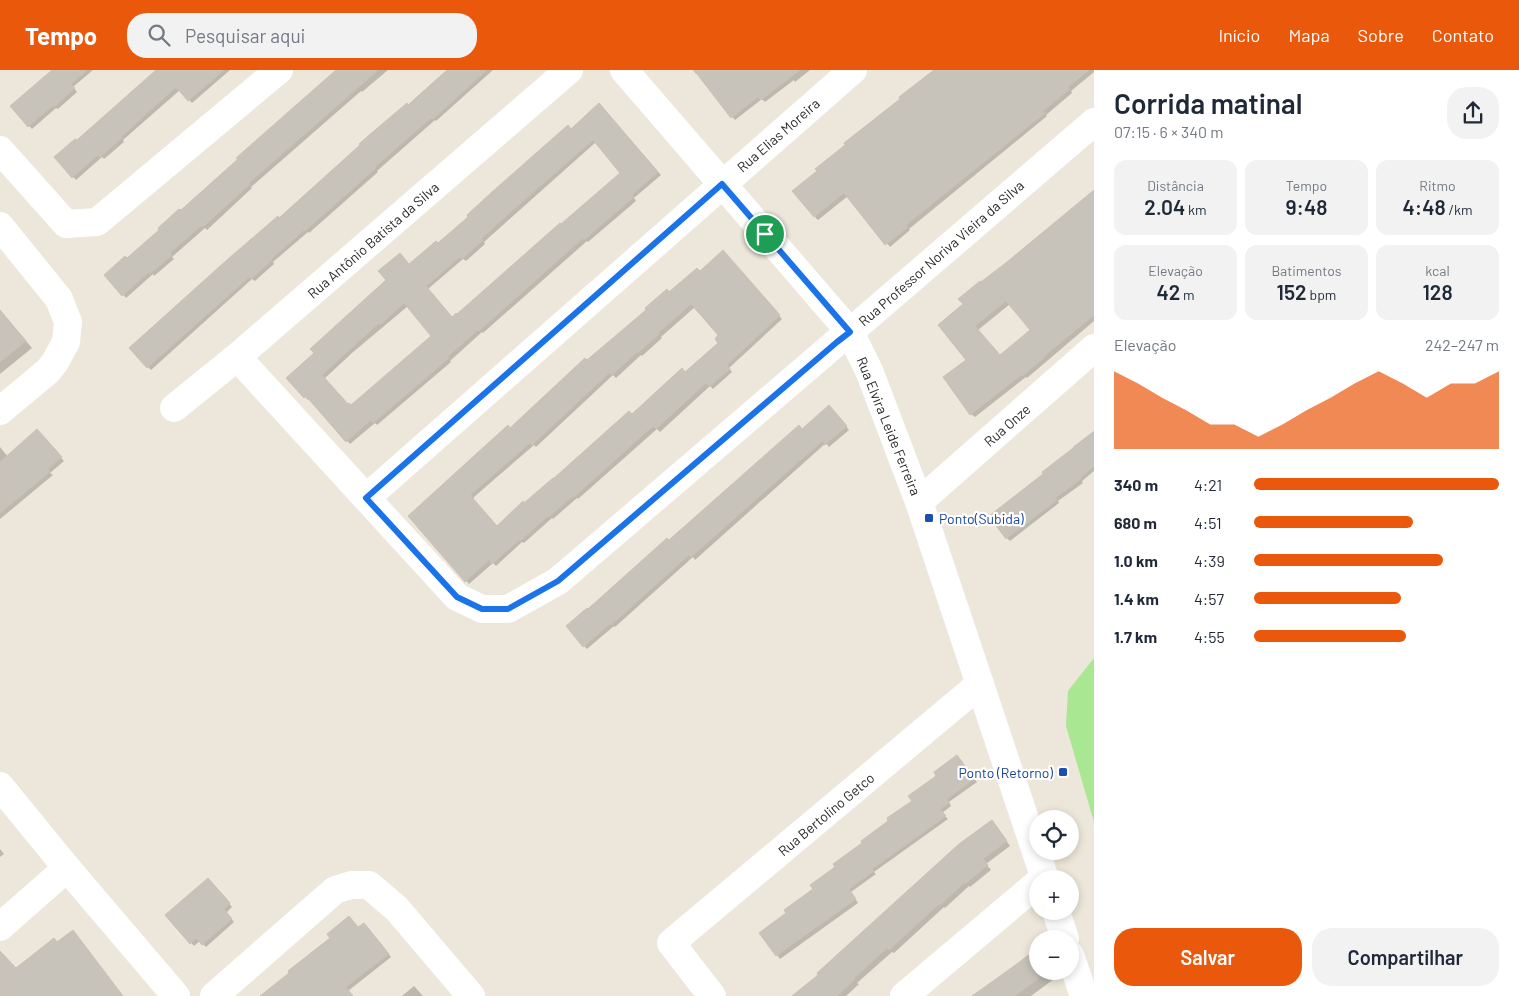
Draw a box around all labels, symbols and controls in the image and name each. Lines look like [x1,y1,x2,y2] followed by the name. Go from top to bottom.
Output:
[127,13,477,58] search box
[25,21,97,50] text: Tempo
[145,21,173,49] icon: search
[185,24,305,47] text: Pesquisar aqui
[1218,24,1260,46] text: Início
[1288,24,1330,46] text: Mapa
[1358,24,1404,46] text: Sobre
[1432,24,1494,46] text: Contato
[1114,86,1302,120] text: Corrida matinal
[1447,87,1499,139] button: share
[733,95,823,175] street label: Rua Elias Moreira
[1114,122,1224,141] text: 07:15 · 6 × 340 m
[855,177,1027,329] street label: Rua Professor Noriva Vieira da Silva
[1147,177,1204,194] text: Distância
[1286,177,1327,194] text: Tempo
[1419,177,1456,194] text: Ritmo
[304,178,442,302] street label: Rua Antônio Batista da Silva
[1144,194,1185,219] text: 2.04
[1286,194,1328,219] text: 9:48
[1402,194,1446,219] text: 4:48
[1185,201,1207,218] text: km
[1446,201,1473,218] text: /km
[744,213,786,255] pin
[751,220,779,248] icon: arrive
[1148,262,1203,279] text: Elevação
[1271,262,1342,279] text: Batimentos
[1425,262,1450,279] text: kcal
[1156,279,1180,304] text: 42
[1277,279,1307,304] text: 152
[1422,279,1453,304] text: 128
[1180,286,1195,303] text: m
[1307,286,1336,303] text: bpm
[1114,335,1176,354] text: Elevação
[1425,335,1499,354] text: 242–247 m
[853,354,925,498] street label: Rua Elvira Leide Ferreira
[980,400,1034,450] street label: Rua Onze
[1114,475,1158,494] text: 340 m
[1194,475,1222,494] text: 4:21
[939,510,1024,527] place label: Ponto(Subida)
[923,512,935,524] marker: Ponto(Subida)
[1114,513,1157,532] text: 680 m
[1194,513,1222,532] text: 4:51
[1114,551,1158,570] text: 1.0 km
[1194,551,1225,570] text: 4:39
[1114,589,1159,608] text: 1.4 km
[1194,589,1224,608] text: 4:57
[1114,627,1157,646] text: 1.7 km
[1194,627,1225,646] text: 4:55
[959,764,1053,781] place label: Ponto (Retorno)
[1057,766,1069,778] marker: Ponto (Retorno)
[774,769,878,859] street label: Rua Bertolino Getco
[1029,810,1079,980] map controls
[1029,810,1079,860] button: locate
[1029,870,1079,920] button: +
[1114,928,1302,986] button: Salvar
[1312,928,1499,986] button: Compartilhar
[1029,930,1079,980] button: −

